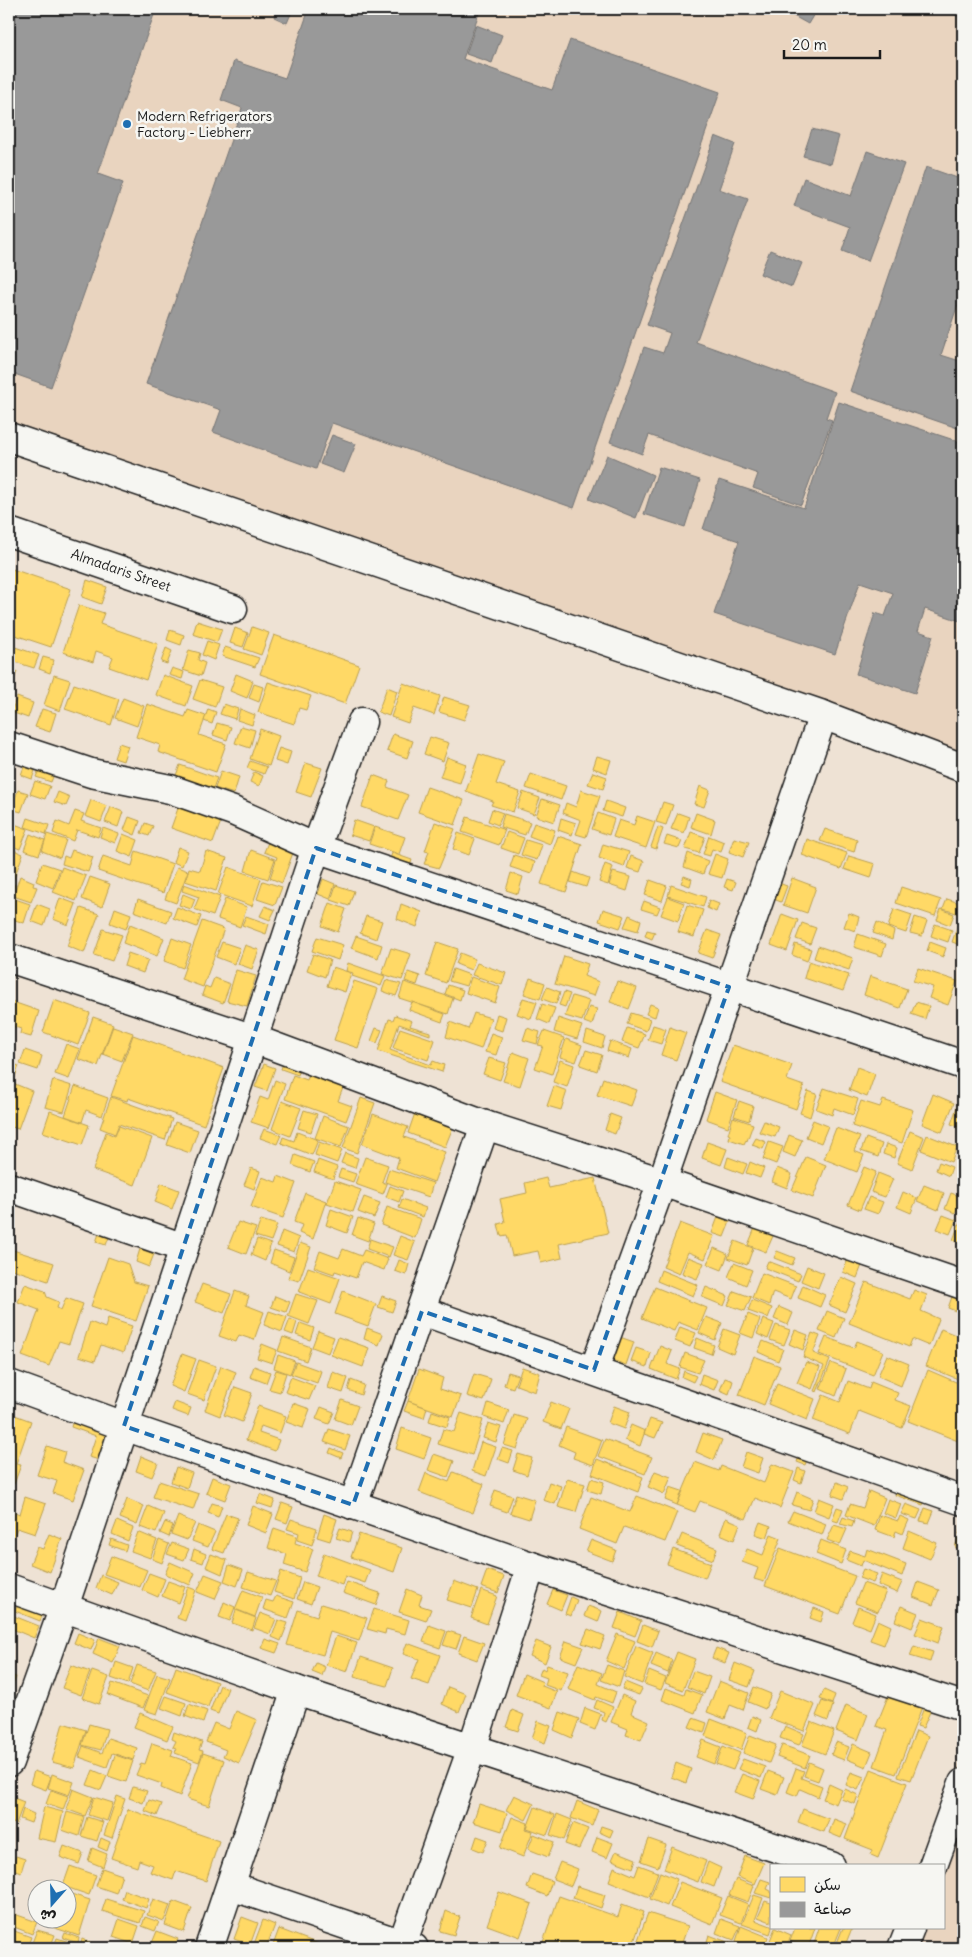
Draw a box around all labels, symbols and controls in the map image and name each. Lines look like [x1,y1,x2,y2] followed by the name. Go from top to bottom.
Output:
[784,28,881,60] scale bar
[792,35,827,54] text: 20 m
[137,107,272,141] place label: Modern Refrigerators Factory - Liebherr
[121,118,133,130] marker: Modern Refrigerators Factory - Liebherr
[69,544,174,596] street label: Almadaris Street
[770,1864,944,1930] legend
[814,1875,841,1894] text: سكن
[28,1880,78,1930] north arrow
[814,1899,852,1918] text: صناعة
[37,1905,58,1927] text: ش

